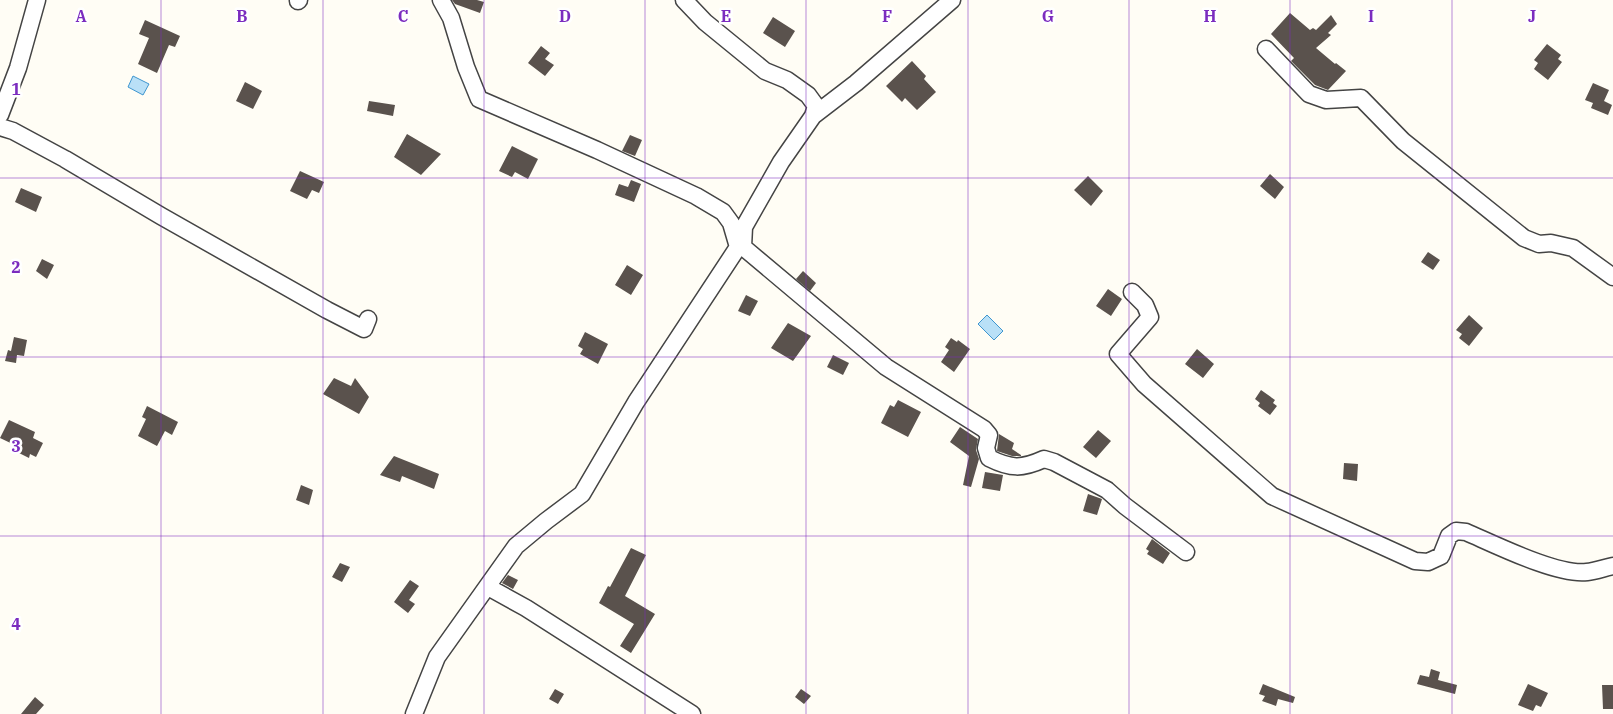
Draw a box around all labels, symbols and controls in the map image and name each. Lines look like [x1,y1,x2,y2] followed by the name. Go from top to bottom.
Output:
[75,6,87,26] text: A
[236,6,248,26] text: B
[398,6,408,26] text: C
[559,6,571,26] text: D
[721,6,731,26] text: E
[882,6,892,26] text: F
[1042,6,1054,26] text: G
[1204,6,1217,26] text: H
[1368,6,1374,26] text: I
[1528,6,1536,26] text: J
[11,79,21,99] text: 1
[11,257,21,277] text: 2
[11,436,21,456] text: 3
[11,614,21,634] text: 4

